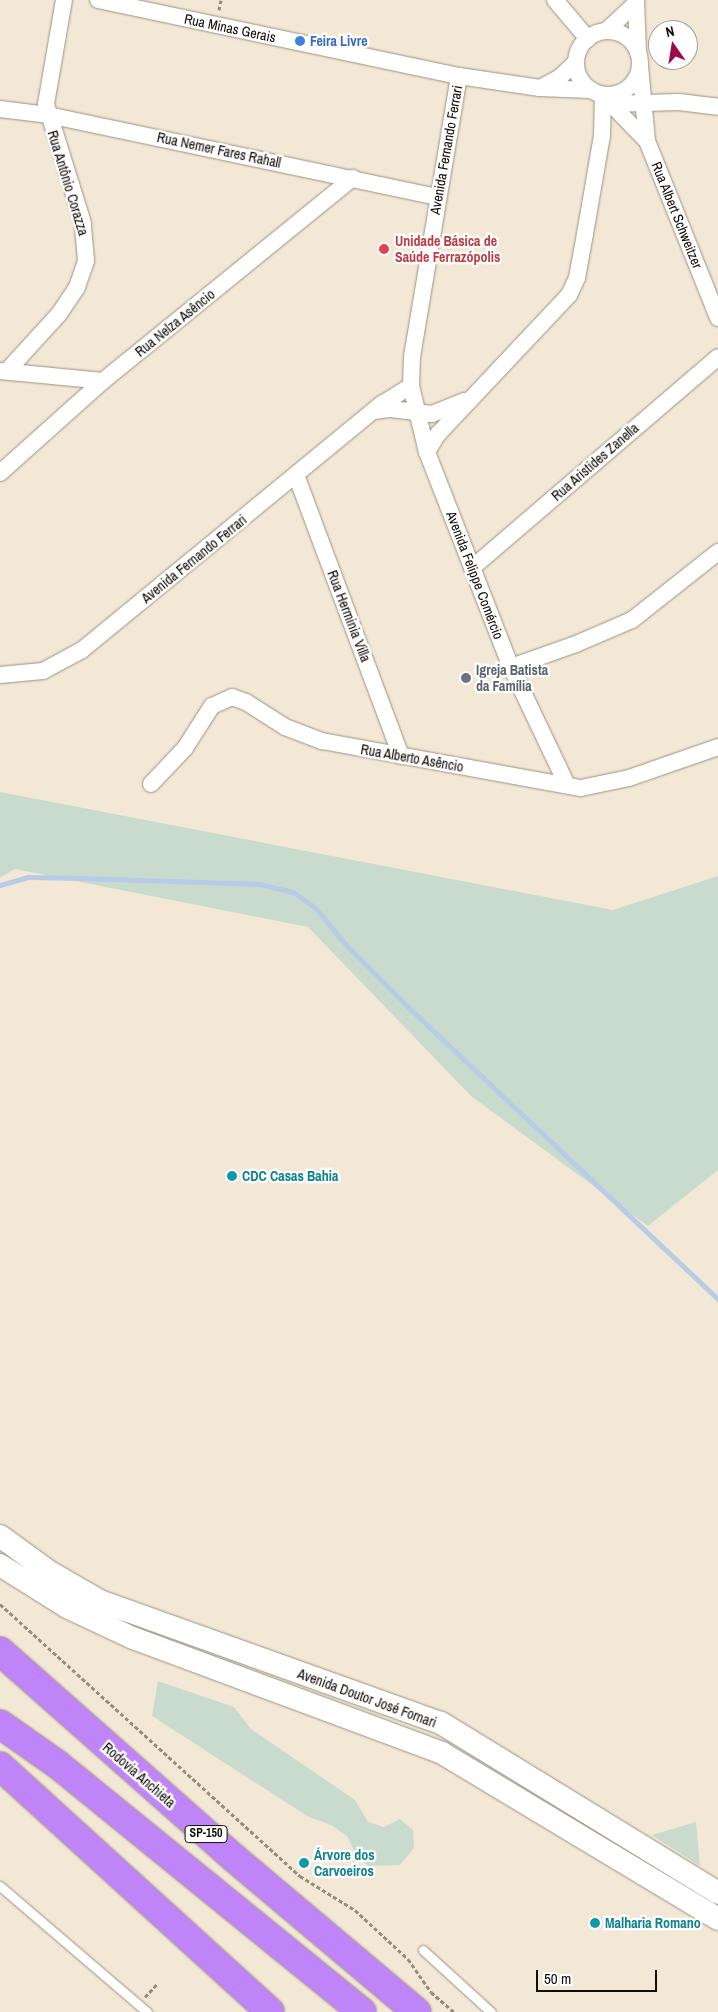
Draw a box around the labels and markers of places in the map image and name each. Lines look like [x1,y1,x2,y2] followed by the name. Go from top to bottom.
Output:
[310,33,368,49] place label: Feira Livre
[294,35,306,47] marker: Feira Livre
[395,233,500,266] place label: Unidade Básica de Saúde Ferrazópolis
[377,242,391,256] marker: Unidade Básica de Saúde Ferrazópolis
[476,662,548,694] place label: Igreja Batista da Família
[460,672,472,684] marker: Igreja Batista da Família
[242,1168,338,1184] place label: CDC Casas Bahia
[226,1170,238,1182] marker: CDC Casas Bahia
[314,1847,375,1880] place label: Árvore dos Carvoeiros
[298,1857,310,1869] marker: Árvore dos Carvoeiros
[605,1915,701,1931] place label: Malharia Romano
[589,1917,601,1929] marker: Malharia Romano

